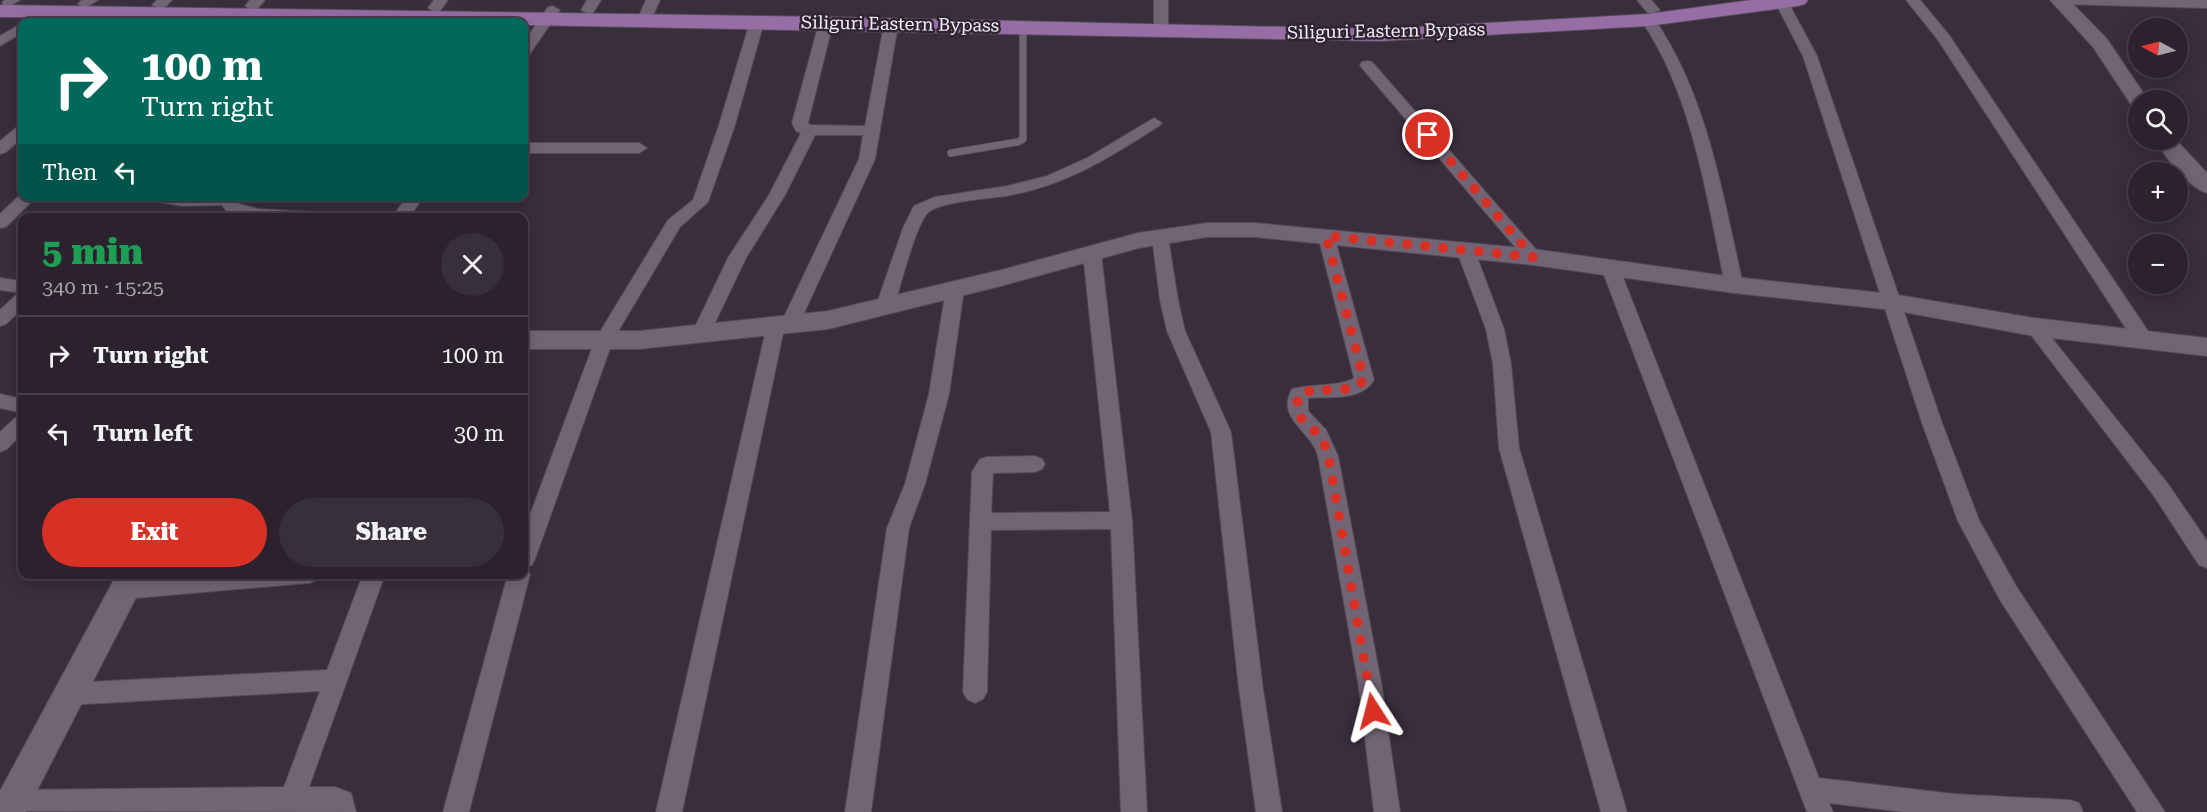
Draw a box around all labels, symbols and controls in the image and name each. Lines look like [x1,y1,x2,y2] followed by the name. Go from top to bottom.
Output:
[801,11,999,36] street label: Siliguri Eastern Bypass
[1287,18,1485,43] street label: Siliguri Eastern Bypass
[2128,18,2188,78] north arrow
[2128,18,2188,294] map controls
[141,41,263,90] text: 100 m
[42,42,120,120] icon: right
[2128,90,2188,150] button: search
[141,91,274,123] text: Turn right
[1402,109,1453,160] pin
[1411,118,1444,151] icon: arrive
[109,156,142,189] icon: left
[42,160,97,185] text: Then
[2128,162,2188,222] button: +
[42,231,143,273] text: 5 min
[441,233,504,296] button: close
[2128,234,2188,294] button: −
[42,275,164,299] text: 340 m · 15:25
[42,339,75,372] icon: right
[93,343,208,368] text: Turn right
[441,343,504,368] text: 100 m
[42,417,75,450] icon: left
[93,421,193,446] text: Turn left
[454,421,504,446] text: 30 m
[42,498,267,567] button: Exit
[279,498,504,567] button: Share
[1341,679,1405,743] position arrow

